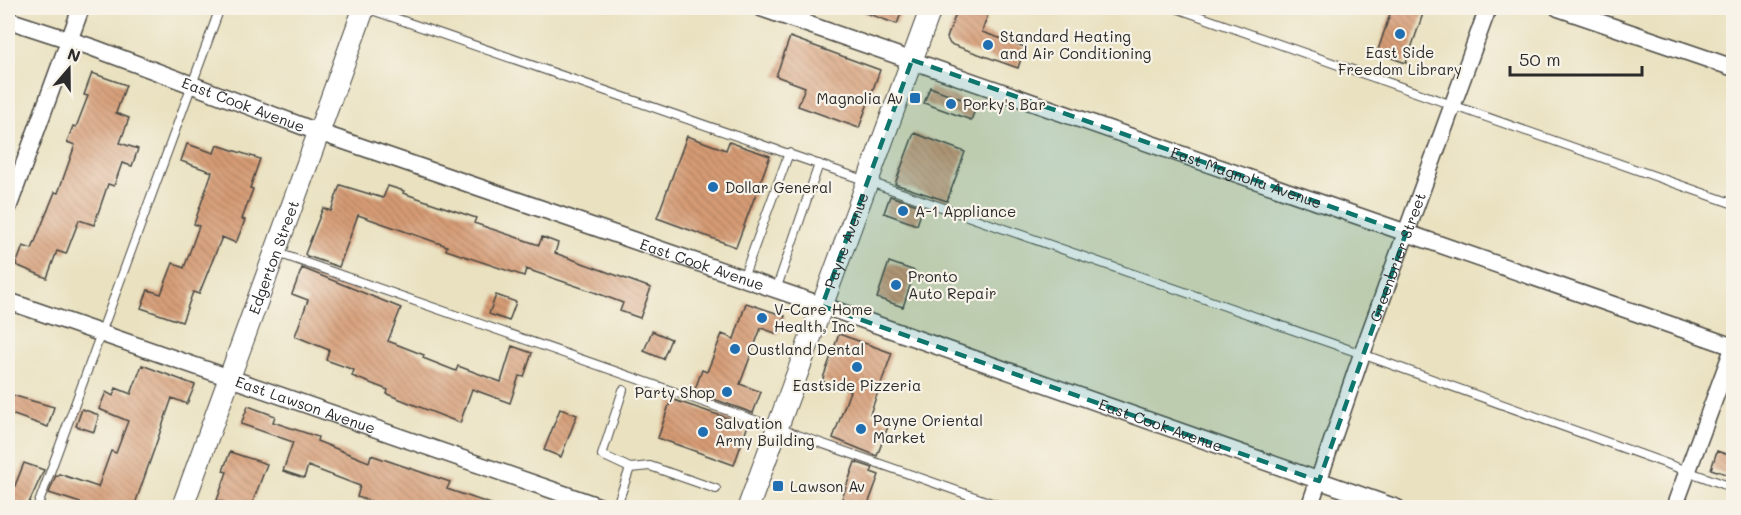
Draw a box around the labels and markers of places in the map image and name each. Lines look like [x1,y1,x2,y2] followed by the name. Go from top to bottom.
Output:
[1000,26,1152,63] place label: Standard Heating and Air Conditioning
[1393,27,1407,41] marker: East Side Freedom Library
[981,38,995,52] marker: Standard Heating and Air Conditioning
[1338,42,1462,79] place label: East Side Freedom Library
[816,88,903,108] place label: Magnolia Av
[908,91,922,105] marker: Magnolia Av
[963,94,1046,114] place label: Porky's Bar
[944,97,958,111] marker: Porky's Bar
[725,177,832,197] place label: Dollar General
[706,180,720,194] marker: Dollar General
[915,201,1016,221] place label: A-1 Appliance
[896,204,910,218] marker: A-1 Appliance
[908,266,997,303] place label: Pronto Auto Repair
[889,278,903,292] marker: Pronto Auto Repair
[774,299,872,336] place label: V-Care Home Health, Inc
[755,311,769,325] marker: V-Care Home Health, Inc
[747,339,864,359] place label: Oustland Dental
[728,342,742,356] marker: Oustland Dental
[850,360,864,374] marker: Eastside Pizzeria
[793,375,921,395] place label: Eastside Pizzeria
[635,382,715,402] place label: Party Shop
[720,385,734,399] marker: Party Shop
[873,410,983,447] place label: Payne Oriental Market
[715,413,815,450] place label: Salvation Army Building
[854,422,868,436] marker: Payne Oriental Market
[696,425,710,439] marker: Salvation Army Building
[790,476,865,496] place label: Lawson Av
[771,479,785,493] marker: Lawson Av

